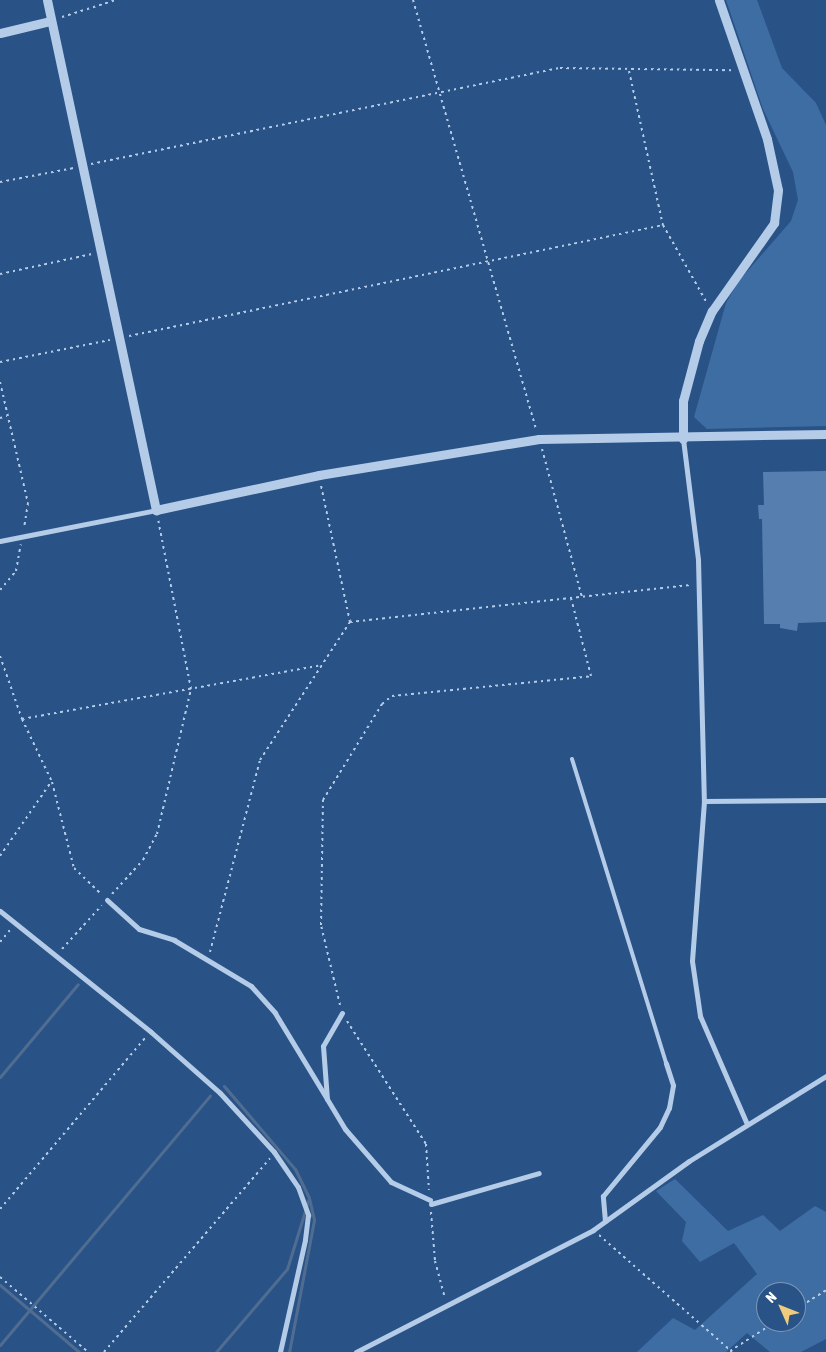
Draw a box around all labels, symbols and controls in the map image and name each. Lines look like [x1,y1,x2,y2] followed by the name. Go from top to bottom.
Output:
[756,1282,806,1332] north arrow
[762,1289,780,1306] text: N

